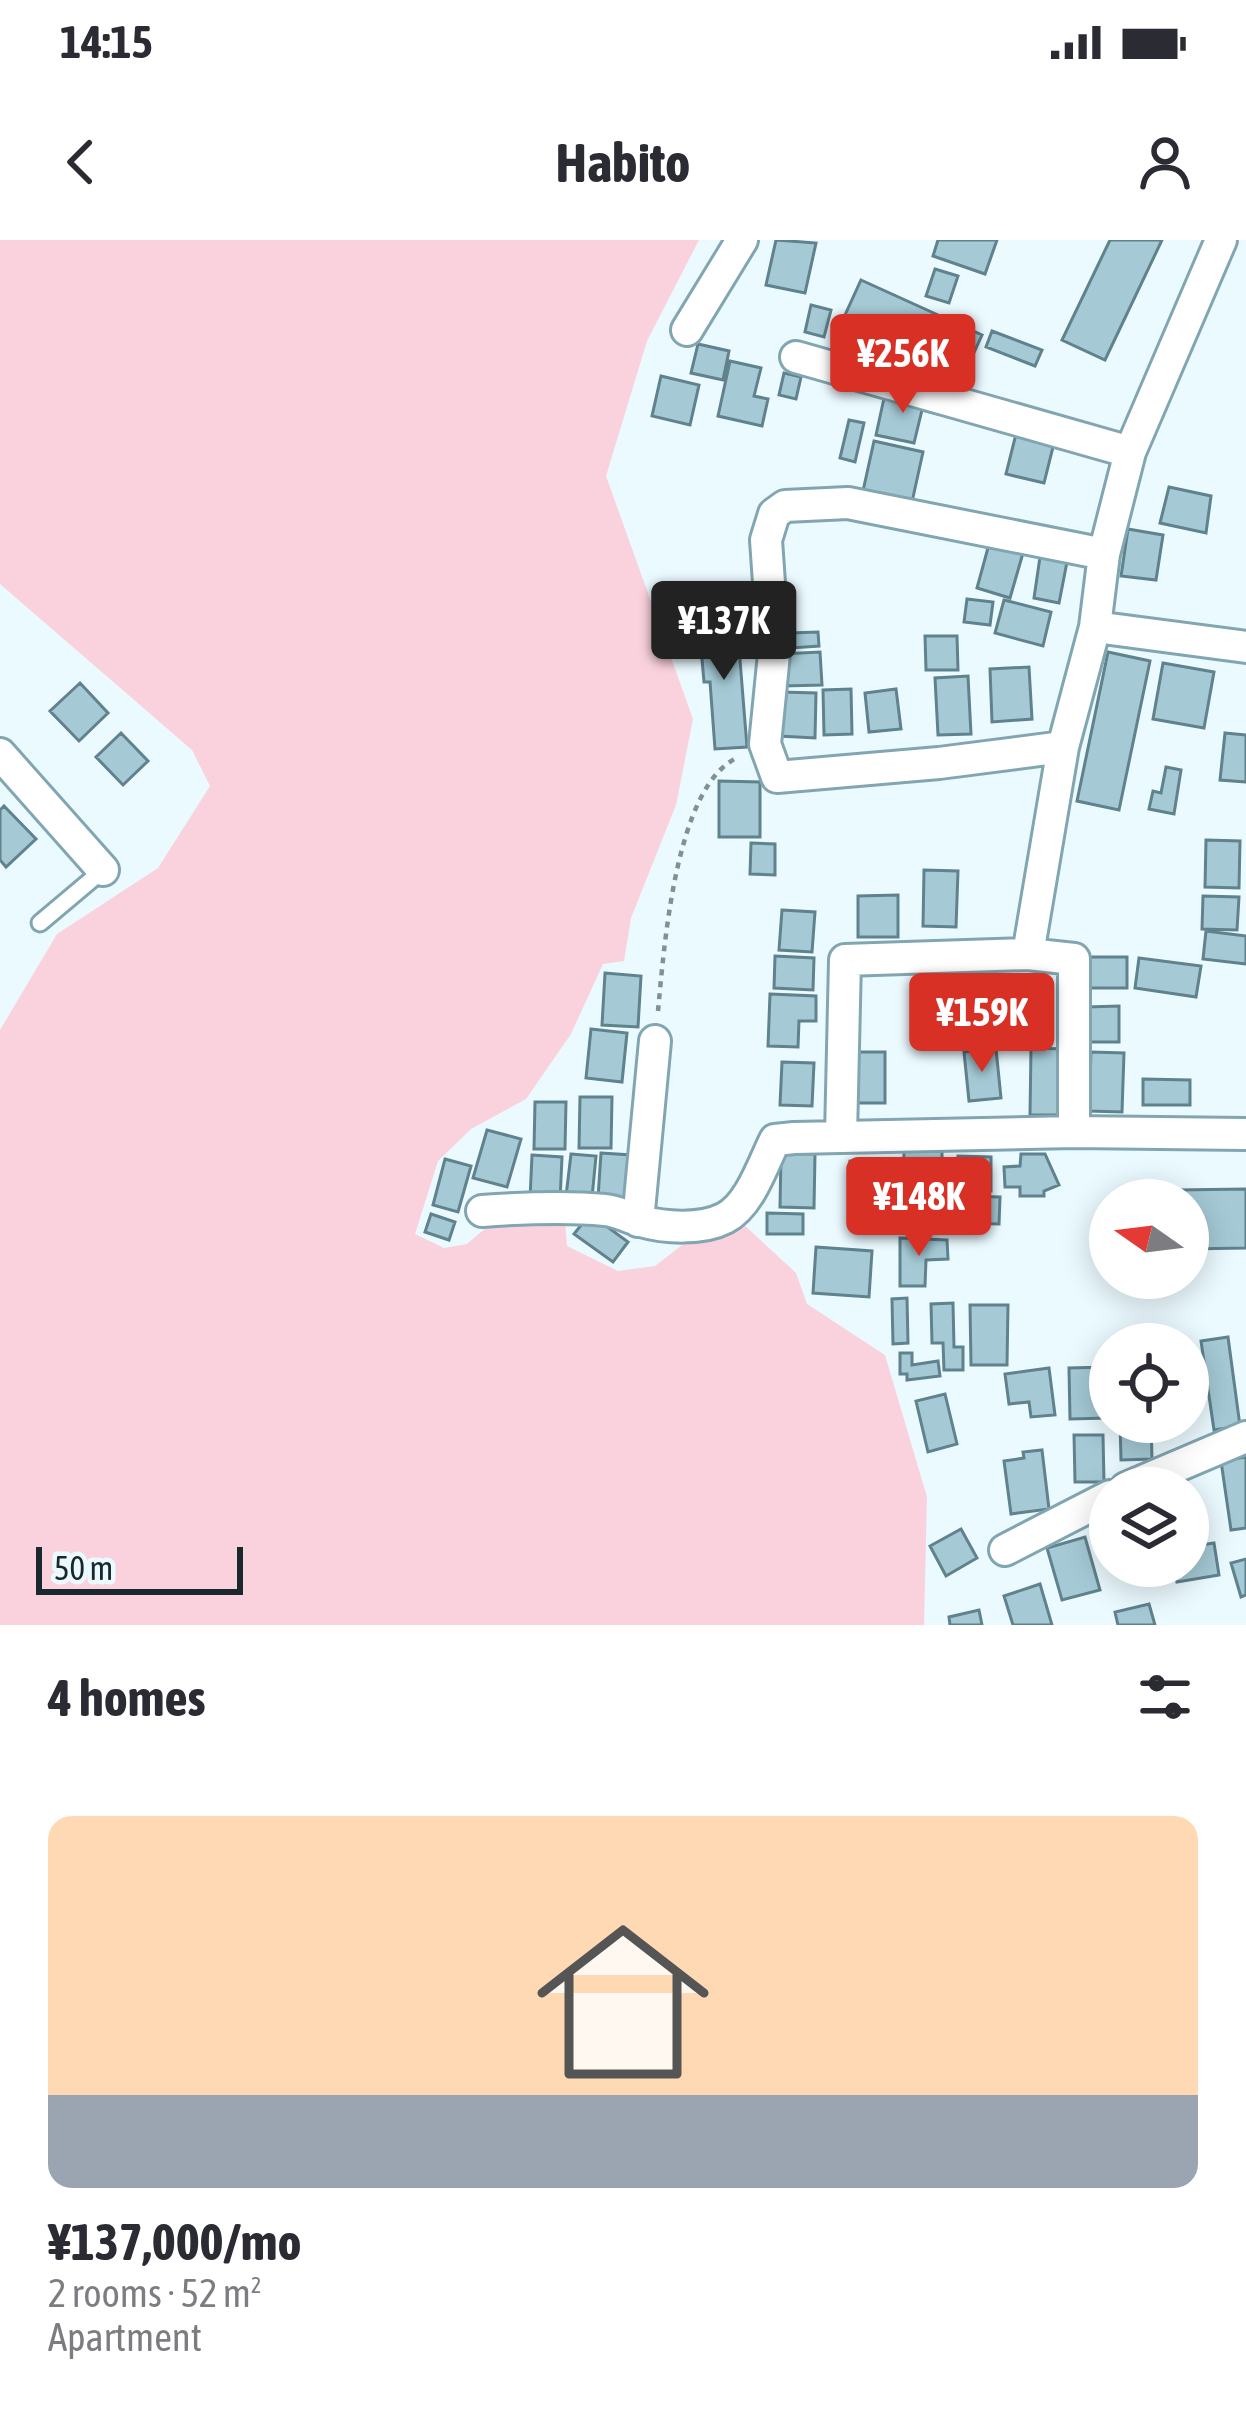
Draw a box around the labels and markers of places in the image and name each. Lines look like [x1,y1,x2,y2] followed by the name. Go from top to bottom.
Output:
[819,314,987,416] pin: ¥256K
[640,581,808,683] pin: ¥137K
[898,973,1066,1075] pin: ¥159K
[835,1157,1003,1259] pin: ¥148K

